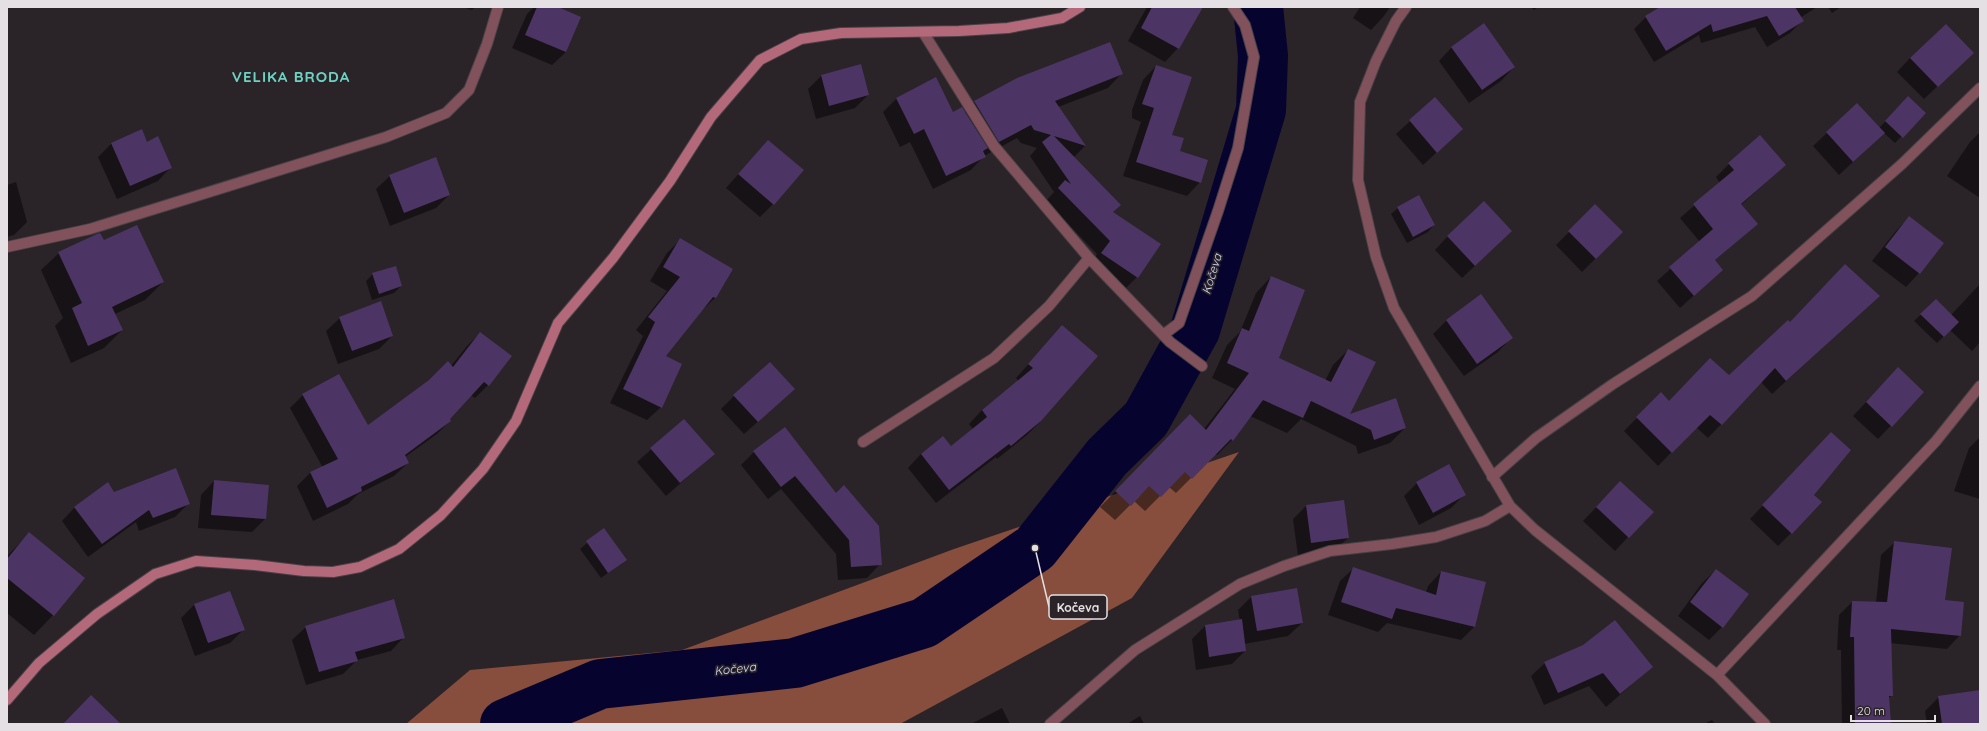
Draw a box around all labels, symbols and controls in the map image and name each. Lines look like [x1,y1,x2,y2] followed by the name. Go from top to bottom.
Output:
[232,67,350,86] district label: VELIKA BRODA
[1198,251,1225,296] water label: Kočeva
[1049,595,1107,619] callout: Kočeva
[1057,600,1099,615] text: Kočeva
[713,659,757,678] water label: Kočeva
[1851,697,1935,723] scale bar
[1857,703,1885,718] text: 20 m

